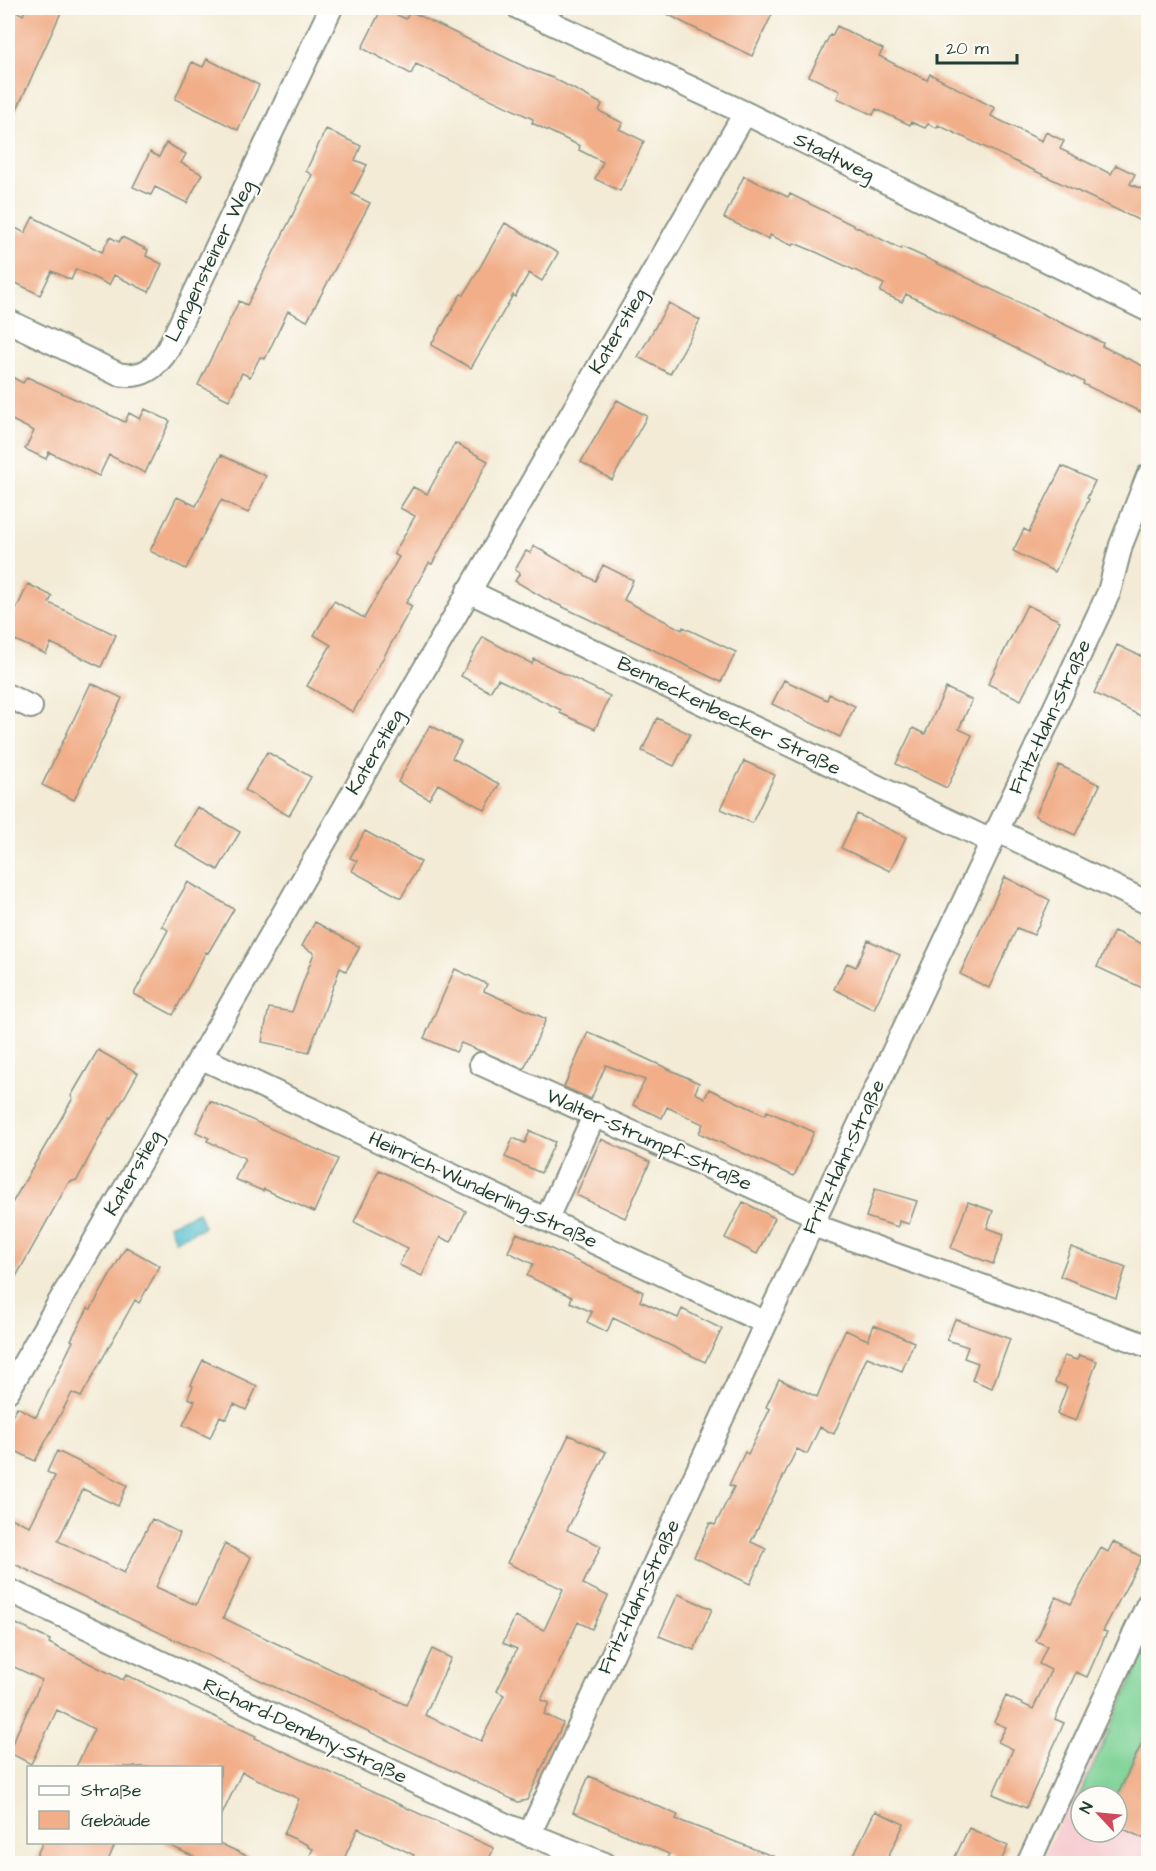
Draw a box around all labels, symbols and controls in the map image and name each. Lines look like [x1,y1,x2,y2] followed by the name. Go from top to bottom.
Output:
[937,27,1016,65] scale bar
[946,36,989,61] text: 20 m
[788,125,879,189] street label: Stadtweg
[159,175,262,347] street label: Langensteiner Weg
[582,283,655,379] street label: Katerstieg
[1002,635,1098,799] street label: Fritz-Hahn-Straße
[612,650,846,783] street label: Benneckenbecker Straße
[339,704,412,800] street label: Katerstieg
[796,1075,892,1239] street label: Fritz-Hahn-Straße
[542,1082,756,1198] street label: Walter-Strumpf-Straße
[97,1125,170,1221] street label: Katerstieg
[363,1125,602,1256] street label: Heinrich-Wunderling-Straße
[591,1515,687,1679] street label: Fritz-Hahn-Straße
[198,1671,412,1792] street label: Richard-Dembny-Straße
[27,1766,222,1844] legend
[81,1778,142,1803] text: Straße
[1069,1784,1129,1844] north arrow
[1074,1799,1099,1817] text: N
[81,1808,151,1833] text: Gebäude

